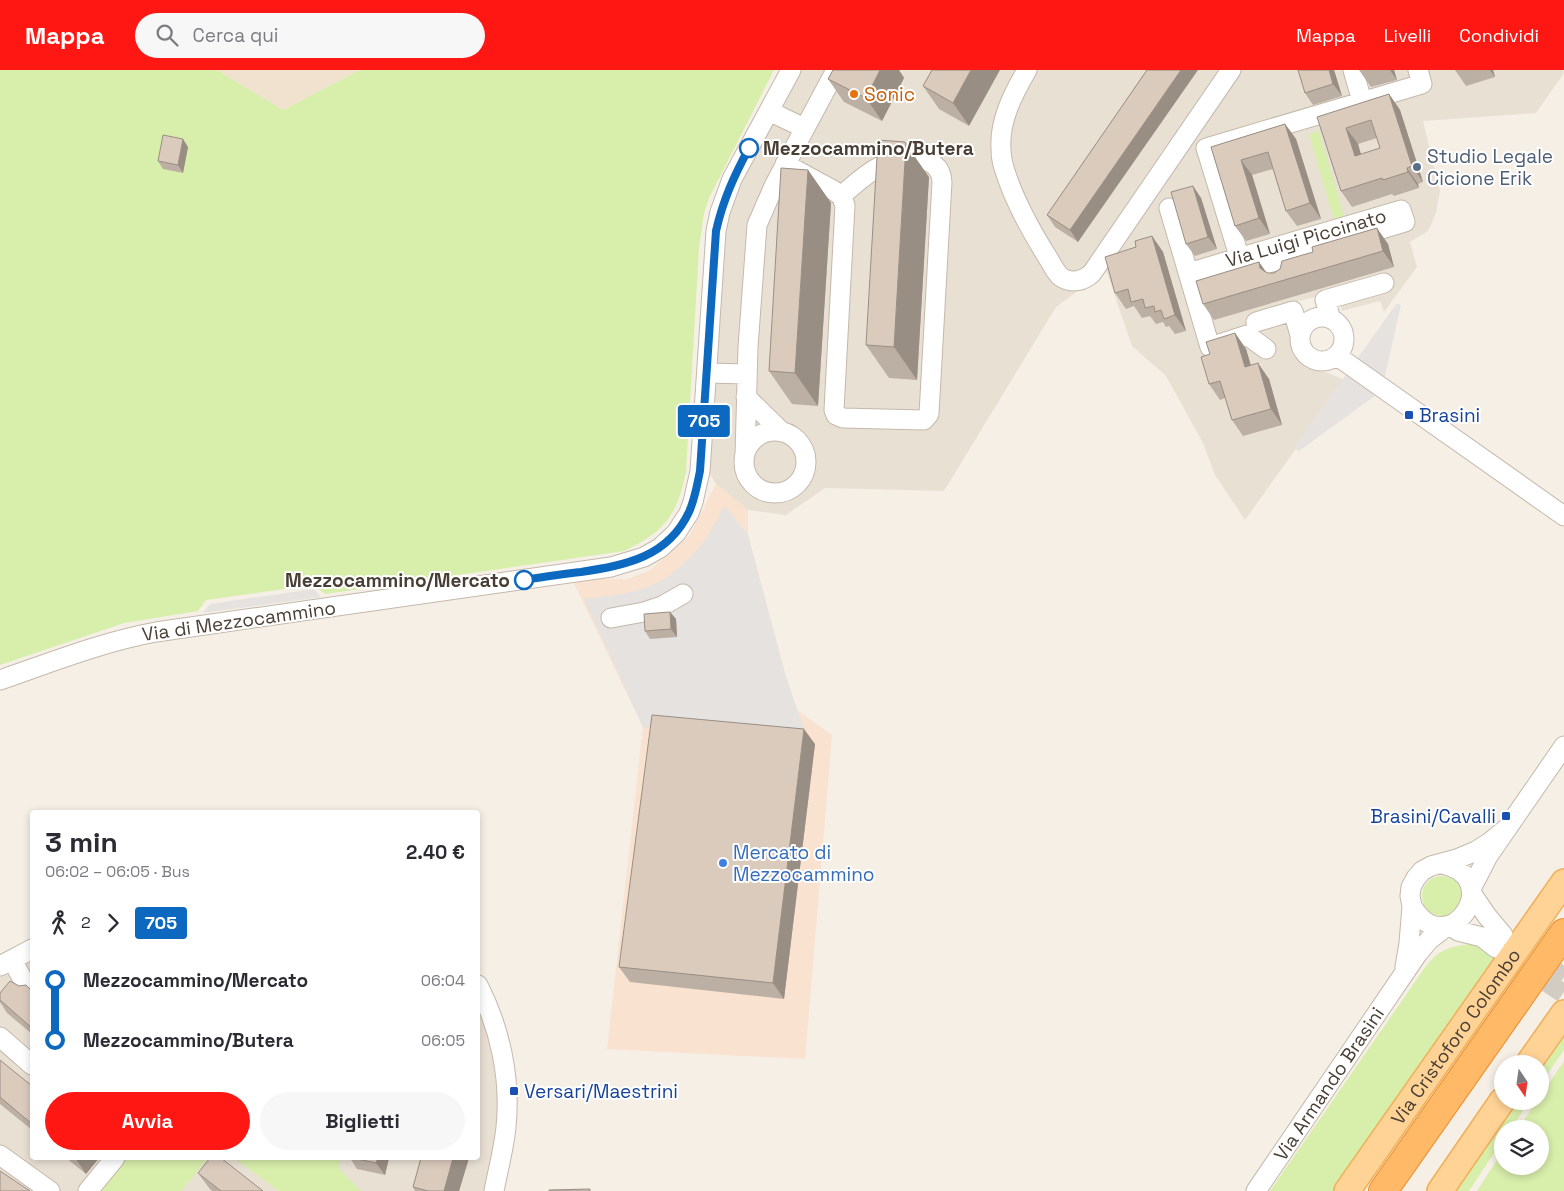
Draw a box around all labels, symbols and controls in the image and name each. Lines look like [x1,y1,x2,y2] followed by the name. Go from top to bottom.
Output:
[135,13,485,58] search box
[25,20,105,51] text: Mappa
[153,21,181,49] icon: search
[193,23,279,48] text: Cerca qui
[1296,24,1356,47] text: Mappa
[1384,24,1431,47] text: Livelli
[1459,24,1539,47] text: Condividi
[864,82,915,107] place label: Sonic
[848,88,860,100] marker: Sonic
[763,136,974,161] place label: Mezzocammino/Butera
[739,138,759,158] marker: Mezzocammino/Butera
[1427,144,1553,191] place label: Studio Legale Cicione Erik
[1411,161,1423,173] marker: Studio Legale Cicione Erik
[1223,203,1389,273] street label: Via Luigi Piccinato
[1419,403,1480,428] place label: Brasini
[675,405,733,437] line badge: 705
[688,409,720,432] text: 705
[1403,409,1415,421] marker: Brasini
[285,568,510,593] place label: Mezzocammino/Mercato
[514,570,534,590] marker: Mezzocammino/Mercato
[140,595,338,647] street label: Via di Mezzocammino
[1370,804,1496,829] place label: Brasini/Cavalli
[1500,810,1512,822] marker: Brasini/Cavalli
[45,824,118,860] text: 3 min
[406,840,465,865] text: 2.40 €
[733,840,875,887] place label: Mercato di Mezzocammino
[717,857,729,869] marker: Mercato di Mezzocammino
[45,861,190,882] text: 06:02 – 06:05 · Bus
[45,909,73,937] icon: walk
[99,909,127,937] icon: forward
[145,911,177,934] text: 705
[81,912,91,933] text: 2
[1385,943,1526,1129] street label: Via Cristoforo Colombo
[83,968,308,993] text: Mezzocammino/Mercato
[421,970,465,991] text: 06:04
[1268,1002,1390,1166] street label: Via Armando Brasini
[83,1028,294,1053] text: Mezzocammino/Butera
[421,1030,465,1051] text: 06:05
[1494,1055,1549,1110] north arrow
[1494,1055,1549,1175] map controls
[524,1079,678,1104] place label: Versari/Maestrini
[508,1085,520,1097] marker: Versari/Maestrini
[45,1092,250,1150] button: Avvia
[260,1092,465,1150] button: Biglietti
[1494,1120,1549,1175] button: layers

